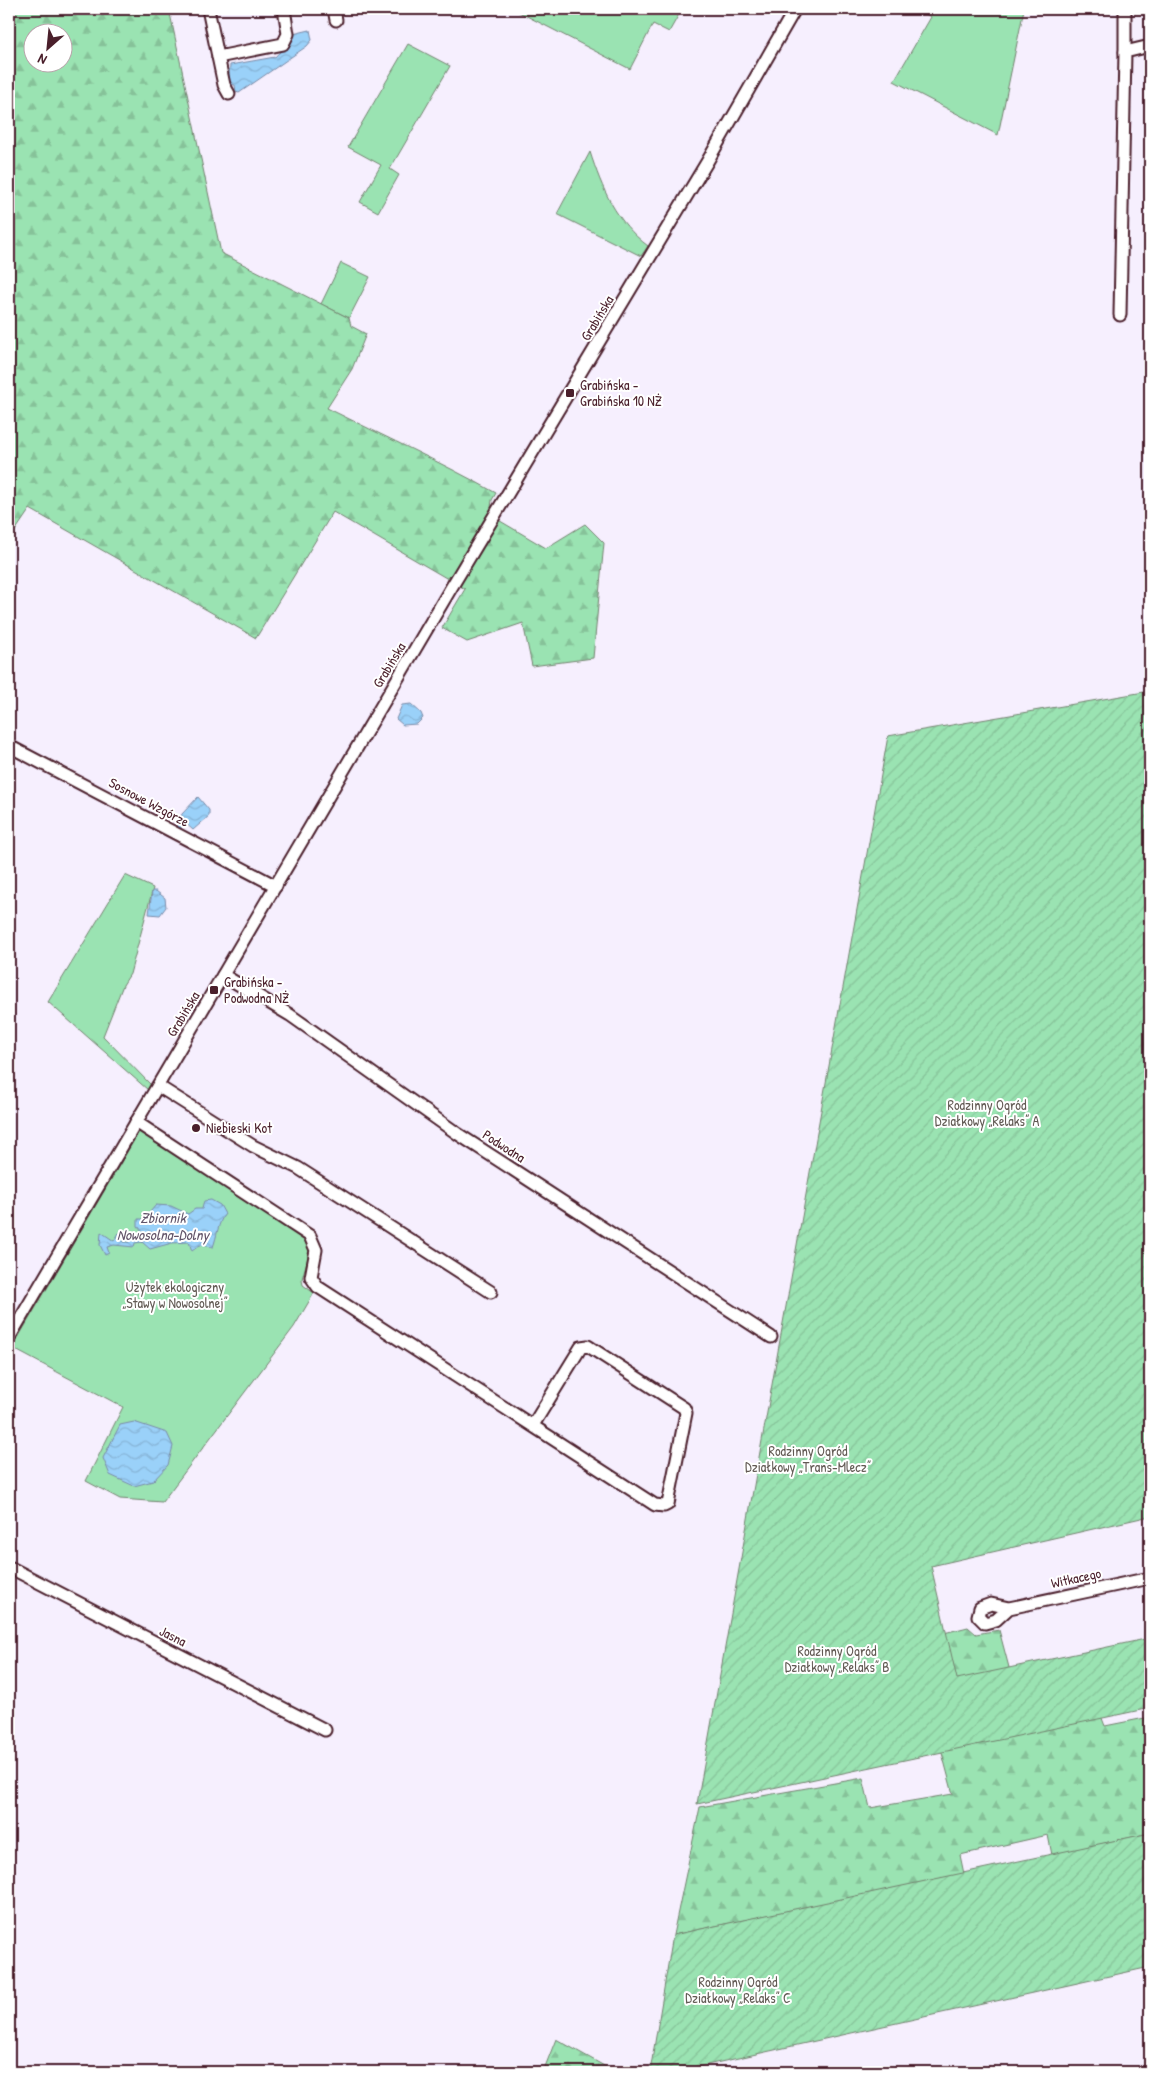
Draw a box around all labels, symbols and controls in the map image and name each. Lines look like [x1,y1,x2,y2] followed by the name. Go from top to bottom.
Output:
[22,22,72,72] north arrow
[34,50,50,70] text: N
[576,291,618,344] street label: Grabińska
[580,375,662,410] place label: Grabińska - Grabińska 10 NŻ
[564,387,576,399] marker: Grabińska - Grabińska 10 NŻ
[368,638,410,691] street label: Grabińska
[105,772,193,832] street label: Sosnowe Wzgórze
[224,972,289,1007] place label: Grabińska - Podwodna NŻ
[208,984,220,996] marker: Grabińska - Podwodna NŻ
[162,987,204,1040] street label: Grabińska
[935,1095,1039,1131] park label: Rodzinny Ogród Działkowy „Relaks” A
[206,1118,272,1137] place label: Niebieski Kot
[190,1122,202,1134] marker: Niebieski Kot
[479,1125,530,1167] street label: Podwodna
[117,1207,211,1245] water label: Zbiornik Nowosolna-Dolny
[122,1277,228,1313] park label: Użytek ekologiczny „Stawy w Nowosolnej”
[745,1441,871,1477] park label: Rodzinny Ogród Działkowy „Trans-Mlecz”
[1049,1563,1103,1593] street label: Witkacego
[156,1621,190,1651] street label: Jasna
[785,1641,889,1677] park label: Rodzinny Ogród Działkowy „Relaks” B
[685,1972,791,2008] park label: Rodzinny Ogród Działkowy „Relaks” C

